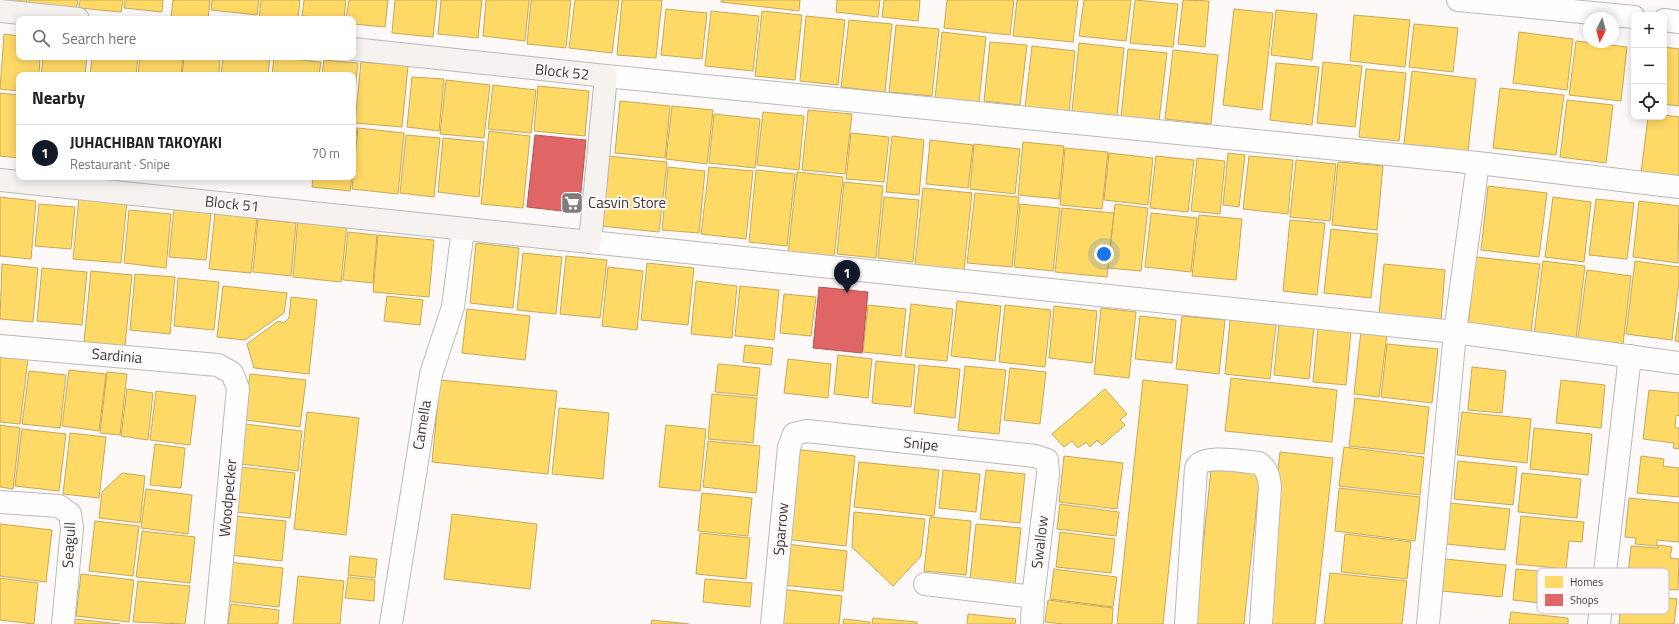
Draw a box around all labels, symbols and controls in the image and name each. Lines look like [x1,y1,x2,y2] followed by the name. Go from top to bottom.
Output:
[1583,12,1619,48] north arrow
[1631,12,1667,120] map controls
[1631,12,1667,48] button: +
[16,16,356,60] search box
[30,27,52,49] icon: search
[62,27,136,50] text: Search here
[1631,48,1667,84] button: −
[534,57,590,86] street label: Block 52
[1631,84,1667,120] button: locate
[32,85,85,111] text: Nearby
[70,131,222,154] text: JUHACHIBAN TAKOYAKI
[41,143,49,163] text: 1
[312,143,340,163] text: 70 m
[70,154,170,174] text: Restaurant · Snipe
[204,189,260,218] street label: Block 51
[559,190,585,216] supermarket icon: Casvin Store
[588,191,666,214] place label: Casvin Store
[1094,244,1114,264] your location
[834,260,860,293] pin: 1
[91,342,144,369] street label: Sardinia
[406,398,437,452] street label: Camella
[902,430,940,457] street label: Snipe
[213,458,242,538] street label: Woodpecker
[767,502,794,556] street label: Sparrow
[1025,514,1054,570] street label: Swallow
[56,521,81,568] street label: Seagull
[1537,568,1669,614] legend
[1570,574,1603,590] text: Homes
[1570,592,1599,608] text: Shops

